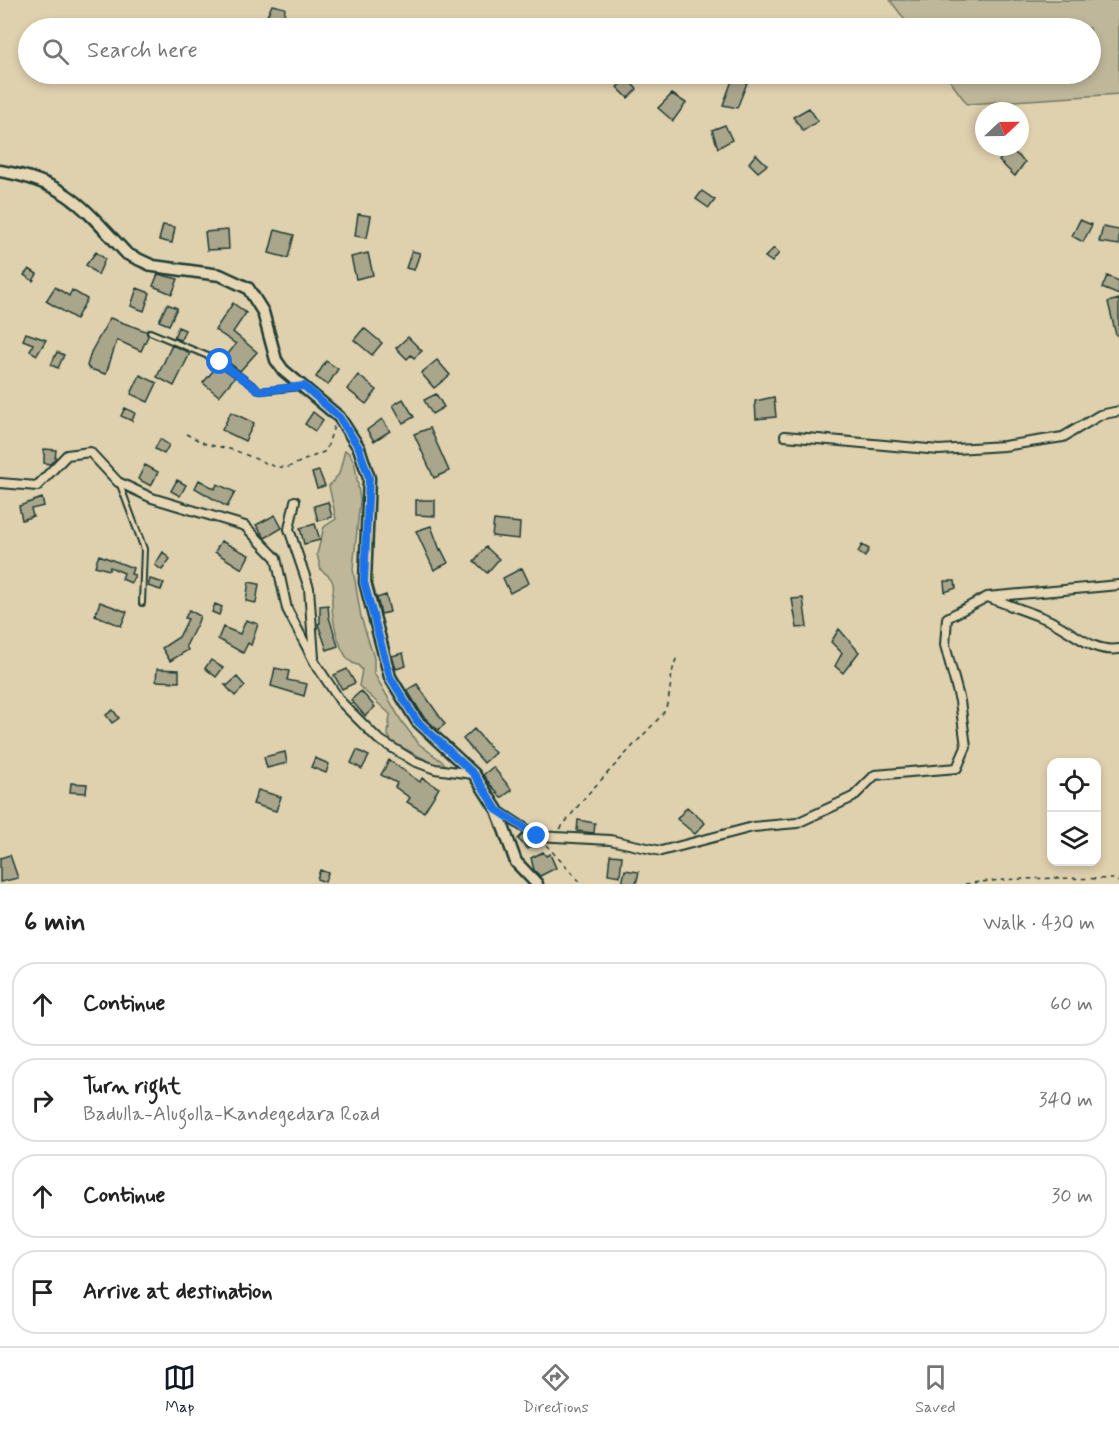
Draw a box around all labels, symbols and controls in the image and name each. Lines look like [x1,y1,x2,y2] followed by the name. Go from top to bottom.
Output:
[18,18,1101,84] search box
[39,35,72,68] icon: search
[87,37,198,65] text: Search here
[975,102,1029,156] north arrow
[206,348,232,374] route start
[1047,758,1101,866] map controls
[1047,758,1101,812] button: locate
[1047,812,1101,866] button: layers
[523,822,549,848] route end
[24,906,86,940] text: 6 min
[983,910,1095,937] text: Walk · 430 m
[26,988,59,1021] icon: ahead
[83,990,165,1018] text: Continue
[1050,991,1093,1018] text: 60 m
[83,1073,181,1101] text: Turn right
[26,1084,59,1117] icon: right
[1038,1087,1093,1114] text: 340 m
[83,1101,380,1128] text: Badulla-Alugolla-Kandegedara Road
[26,1180,59,1213] icon: ahead
[83,1182,165,1210] text: Continue
[1051,1183,1093,1210] text: 30 m
[26,1276,59,1309] icon: arrive
[83,1278,273,1306] text: Arrive at destination
[163,1361,196,1418] tab: Map
[523,1361,589,1418] tab: Directions
[915,1361,956,1418] tab: Saved

